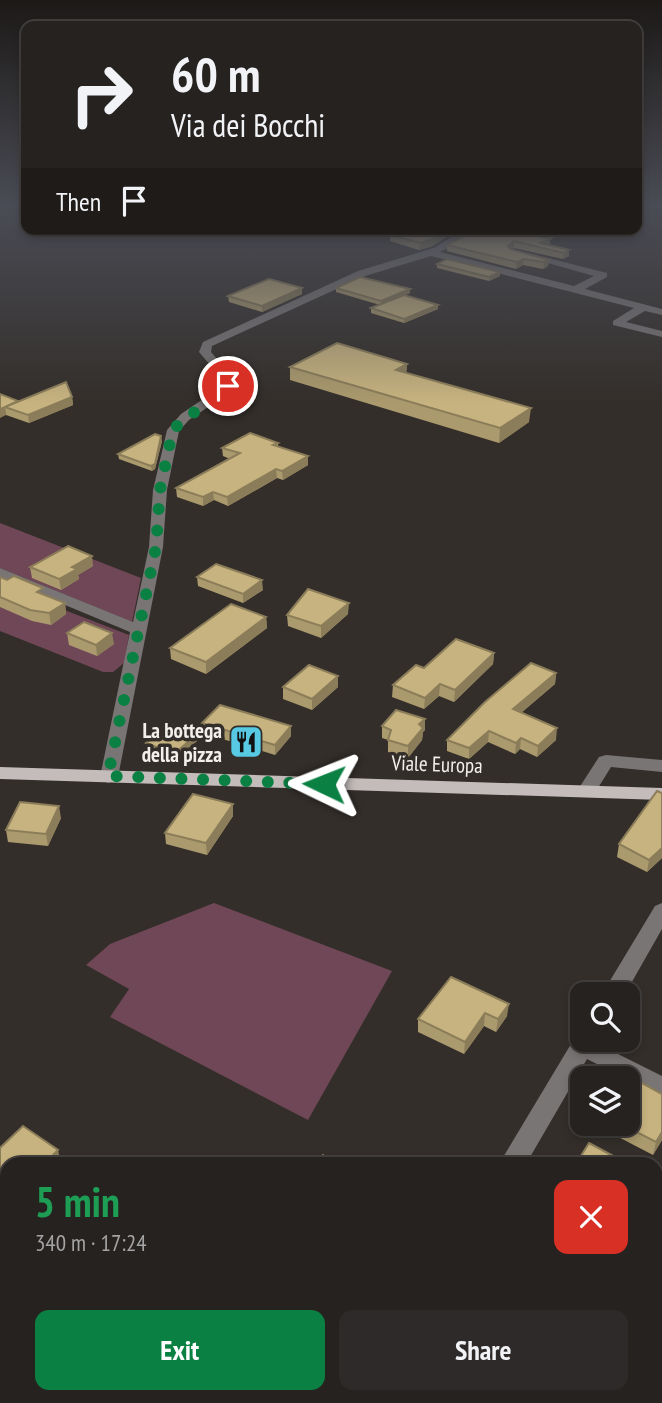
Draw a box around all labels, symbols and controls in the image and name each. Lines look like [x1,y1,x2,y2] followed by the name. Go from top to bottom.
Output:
[171,42,260,106] text: 60 m
[56,49,147,140] icon: right
[171,104,325,146] text: Via dei Bocchi
[115,182,153,220] icon: arrive
[56,185,101,218] text: Then
[198,356,258,416] pin
[209,367,247,405] icon: arrive
[142,717,222,768] place label: La bottega della pizza
[227,723,265,761] restaurant icon: La bottega della pizza
[287,747,361,821] position arrow
[390,749,483,779] street label: Viale Europa
[570,982,640,1136] map controls
[570,982,640,1052] button: search
[570,1066,640,1136] button: layers
[35,1174,120,1229] text: 5 min
[554,1180,628,1254] button: close
[35,1228,147,1257] text: 340 m · 17:24
[35,1310,325,1390] button: Exit
[339,1310,628,1390] button: Share

